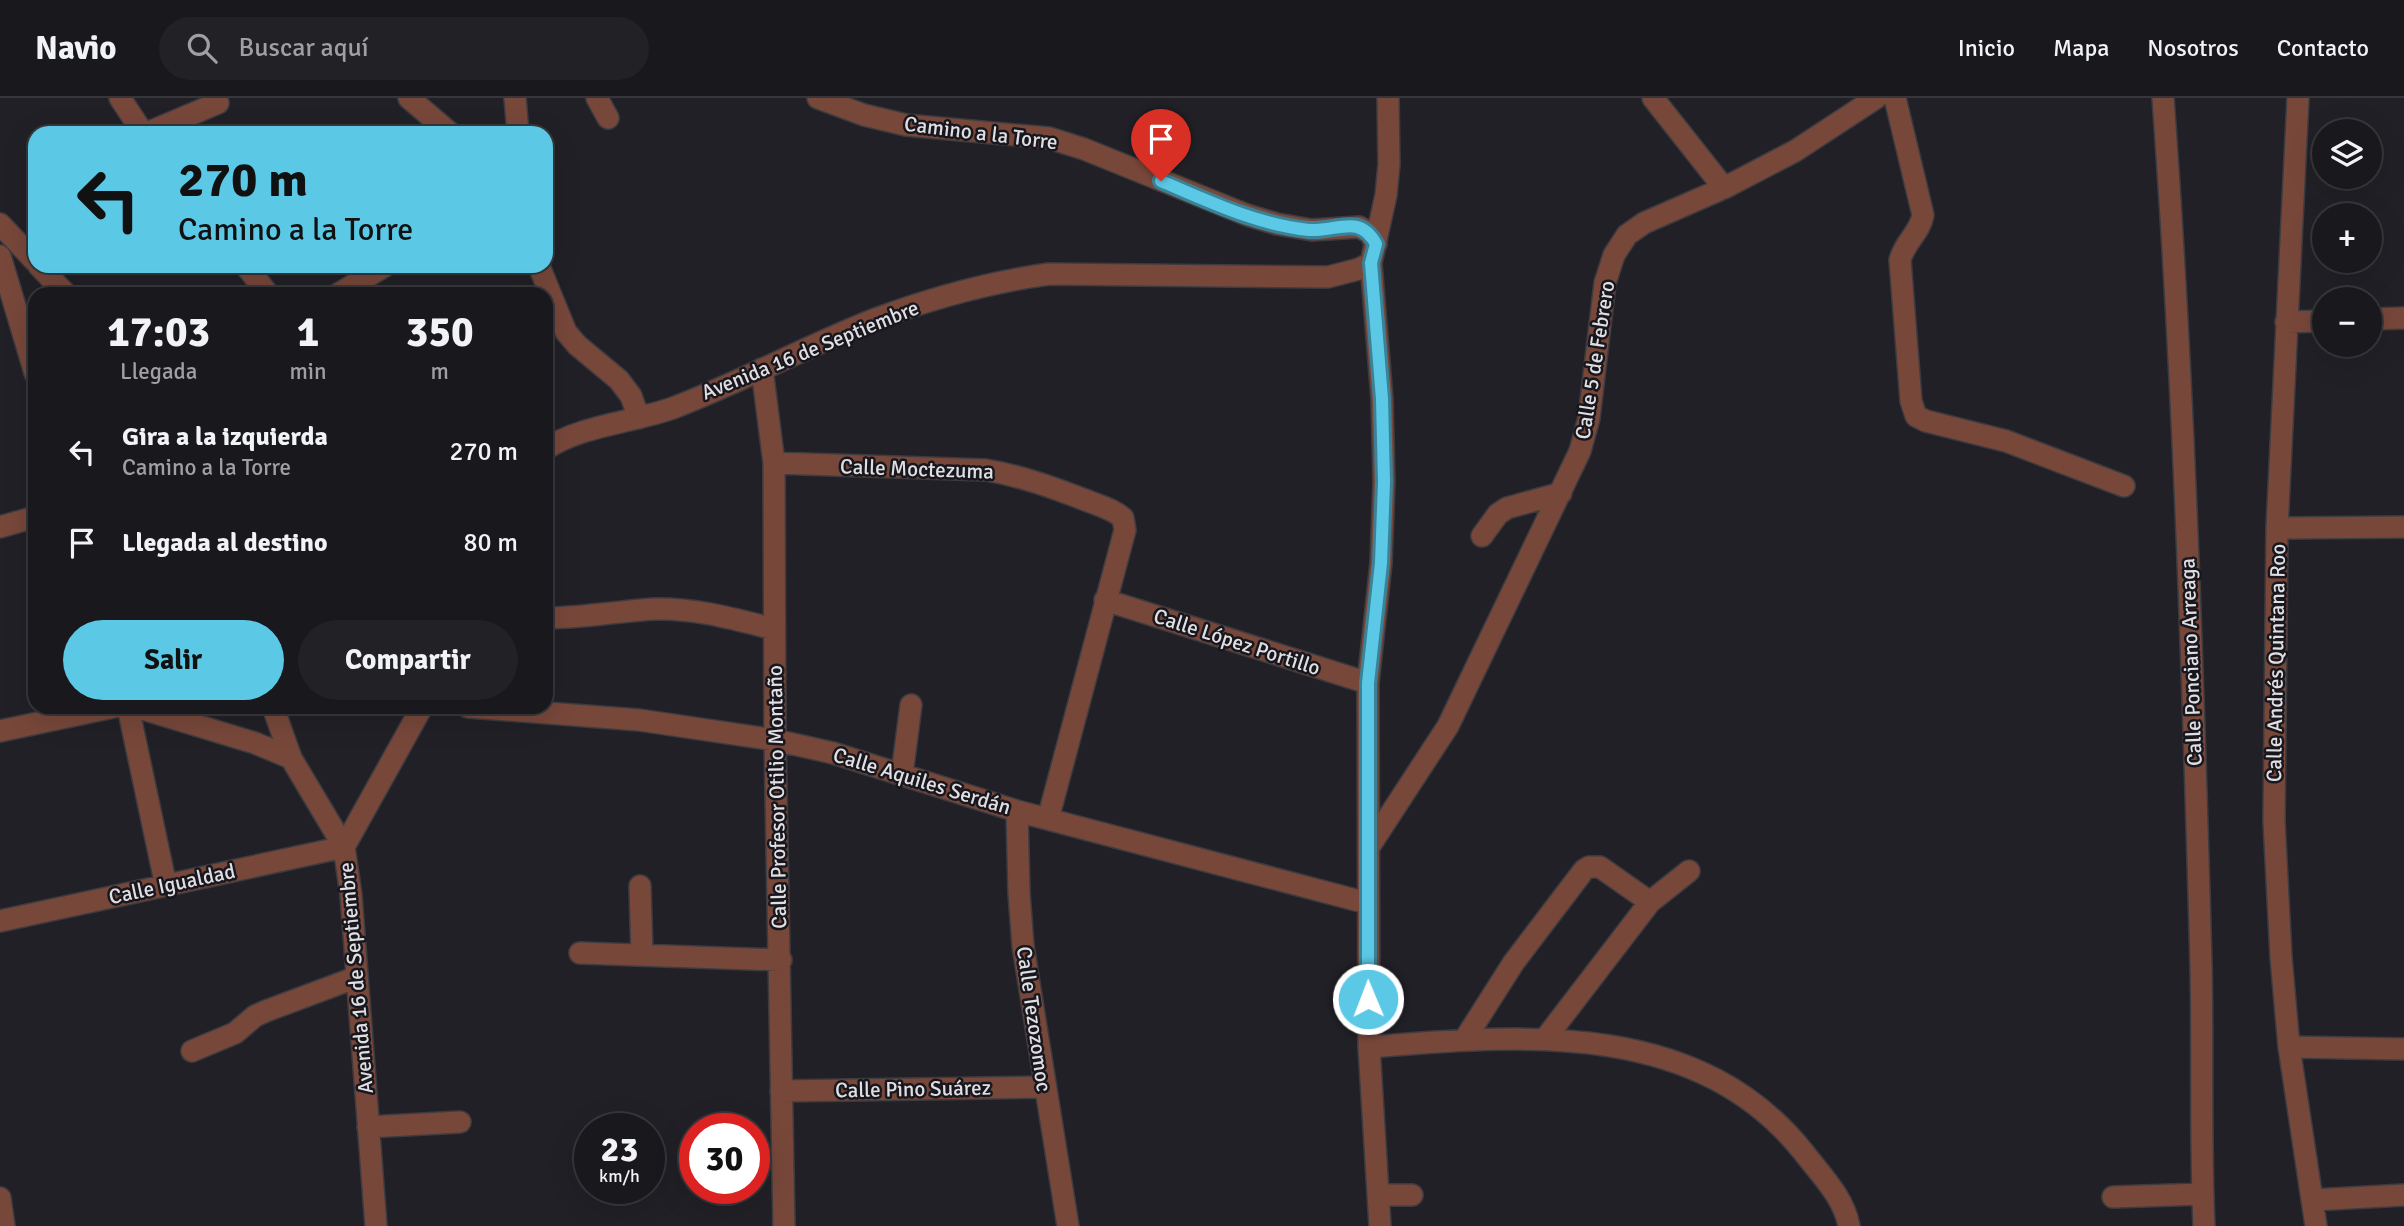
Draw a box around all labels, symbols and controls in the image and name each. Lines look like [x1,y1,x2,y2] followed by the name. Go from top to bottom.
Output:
[159,17,649,80] search box
[35,28,117,69] text: Navio
[183,29,221,67] icon: search
[239,32,369,64] text: Buscar aquí
[1958,33,2015,63] text: Inicio
[2053,33,2109,63] text: Mapa
[2147,33,2239,63] text: Nosotros
[2277,33,2369,63] text: Contacto
[1131,109,1191,181] pin
[903,111,1059,155] street label: Camino a la Torre
[2312,119,2382,357] map controls
[2312,119,2382,189] button: layers
[1142,120,1180,158] icon: arrive
[178,150,308,210] text: 270 m
[63,154,154,245] icon: left
[2312,203,2382,273] button: +
[178,210,413,249] text: Camino a la Torre
[1570,279,1620,441] street label: Calle 5 de Febrero
[2312,287,2382,357] button: −
[698,294,922,406] street label: Avenida 16 de Septiembre
[107,307,210,358] text: 17:03
[297,307,319,358] text: 1
[406,307,474,358] text: 350
[120,357,197,386] text: Llegada
[289,357,327,386] text: min
[431,357,449,386] text: m
[122,421,328,453] text: Gira a la izquierda
[63,433,101,471] icon: left
[449,436,518,468] text: 270 m
[122,453,291,482] text: Camino a la Torre
[840,453,994,485] street label: Calle Moctezuma
[63,524,101,562] icon: arrive
[122,527,328,559] text: Llegada al destino
[463,527,518,559] text: 80 m
[2261,544,2291,782] street label: Calle Andrés Quintana Roo
[2174,558,2208,766] street label: Calle Ponciano Arreaga
[1150,603,1324,681] street label: Calle López Portillo
[63,620,284,700] button: Salir
[298,620,518,700] button: Compartir
[762,665,792,929] street label: Calle Profesor Otilio Montaño
[830,742,1014,820] street label: Calle Aquiles Serdán
[106,858,238,910] street label: Calle Igualdad
[333,861,379,1095] street label: Avenida 16 de Septiembre
[1011,945,1057,1093] street label: Calle Tezozomoc
[1331,962,1405,1036] position arrow
[835,1075,991,1103] street label: Calle Pino Suárez
[679,1113,770,1204] speed limit sign: 30
[601,1128,638,1171] text: 23
[599,1165,640,1187] text: km/h

